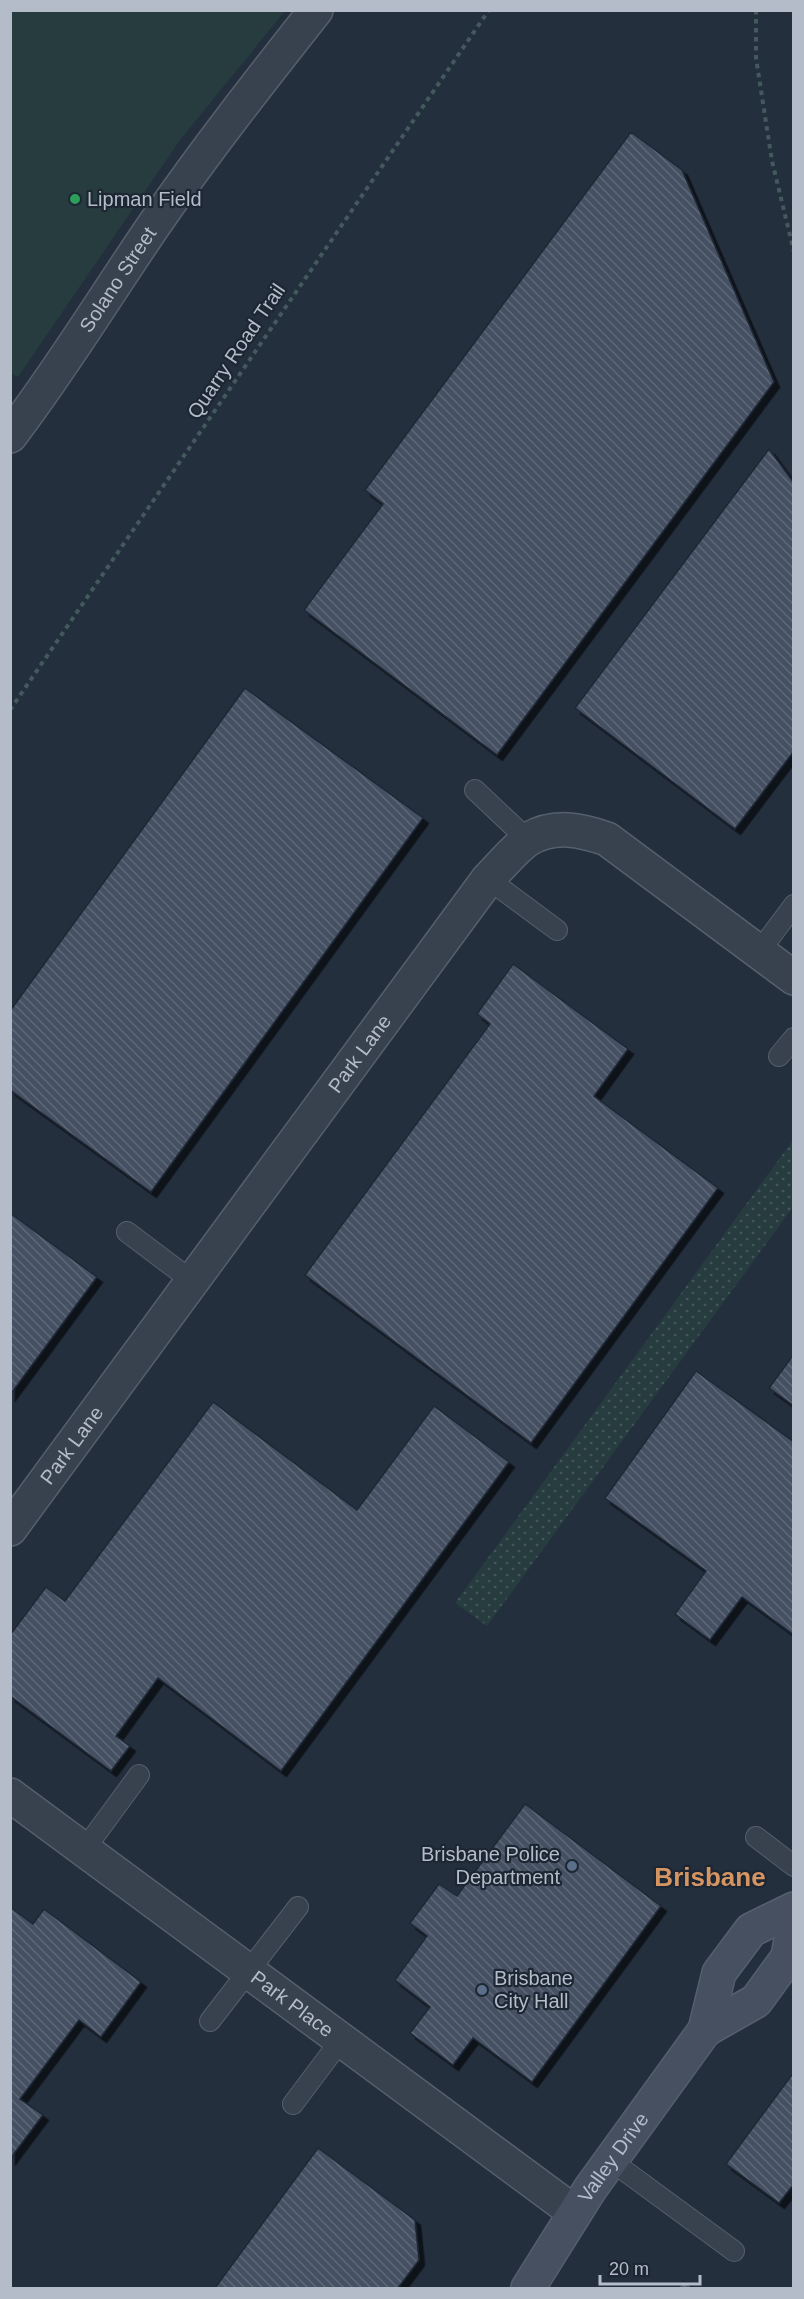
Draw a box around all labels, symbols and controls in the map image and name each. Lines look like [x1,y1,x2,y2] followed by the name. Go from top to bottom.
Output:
[87,188,202,210] place label: Lipman Field
[68,192,82,206] marker: Lipman Field
[75,222,161,336] street label: Solano Street
[183,279,289,423] street label: Quarry Road Trail
[324,1010,395,1097] street label: Park Lane
[36,1402,107,1488] street label: Park Lane
[421,1843,560,1888] place label: Brisbane Police Department
[565,1859,579,1873] marker: Brisbane Police Department
[654,1862,766,1892] district label: Brisbane
[247,1966,338,2041] street label: Park Place
[494,1967,573,2012] place label: Brisbane City Hall
[475,1983,489,1997] marker: Brisbane City Hall
[574,2108,653,2206] street label: Valley Drive
[600,2248,700,2286] scale bar
[609,2259,649,2279] text: 20 m

